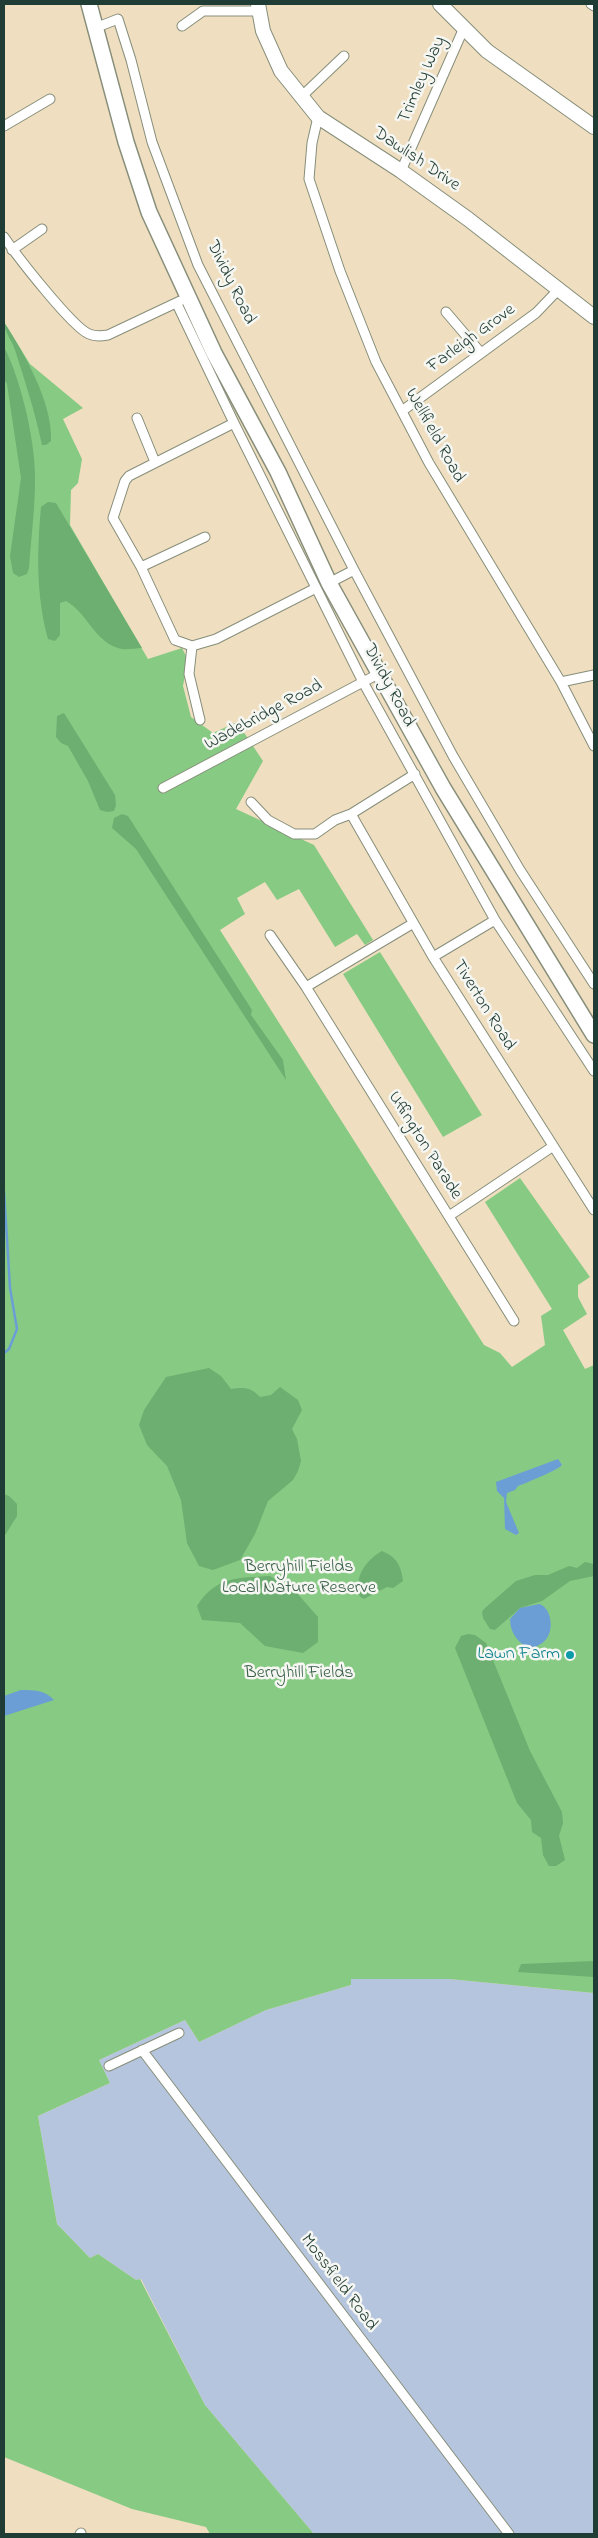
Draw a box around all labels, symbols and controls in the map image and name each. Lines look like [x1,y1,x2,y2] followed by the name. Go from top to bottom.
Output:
[394,33,452,127] street label: Trimley Way
[368,123,464,197] street label: Dawlish Drive
[200,238,260,328] street label: Dividy Road
[424,300,520,378] street label: Farleigh Grove
[399,385,469,487] street label: Wellfield Road
[357,641,419,731] street label: Dividy Road
[201,676,327,756] street label: Wadebridge Road
[447,957,519,1055] street label: Tiverton Road
[382,1088,466,1204] street label: Uffington Parade
[222,1557,376,1600] park label: Berryhill Fields Local Nature Reserve
[478,1644,560,1666] place label: Lawn Farm
[564,1649,576,1661] marker: Lawn Farm
[245,1663,353,1685] park label: Berryhill Fields
[295,2231,381,2335] street label: Mossfield Road

